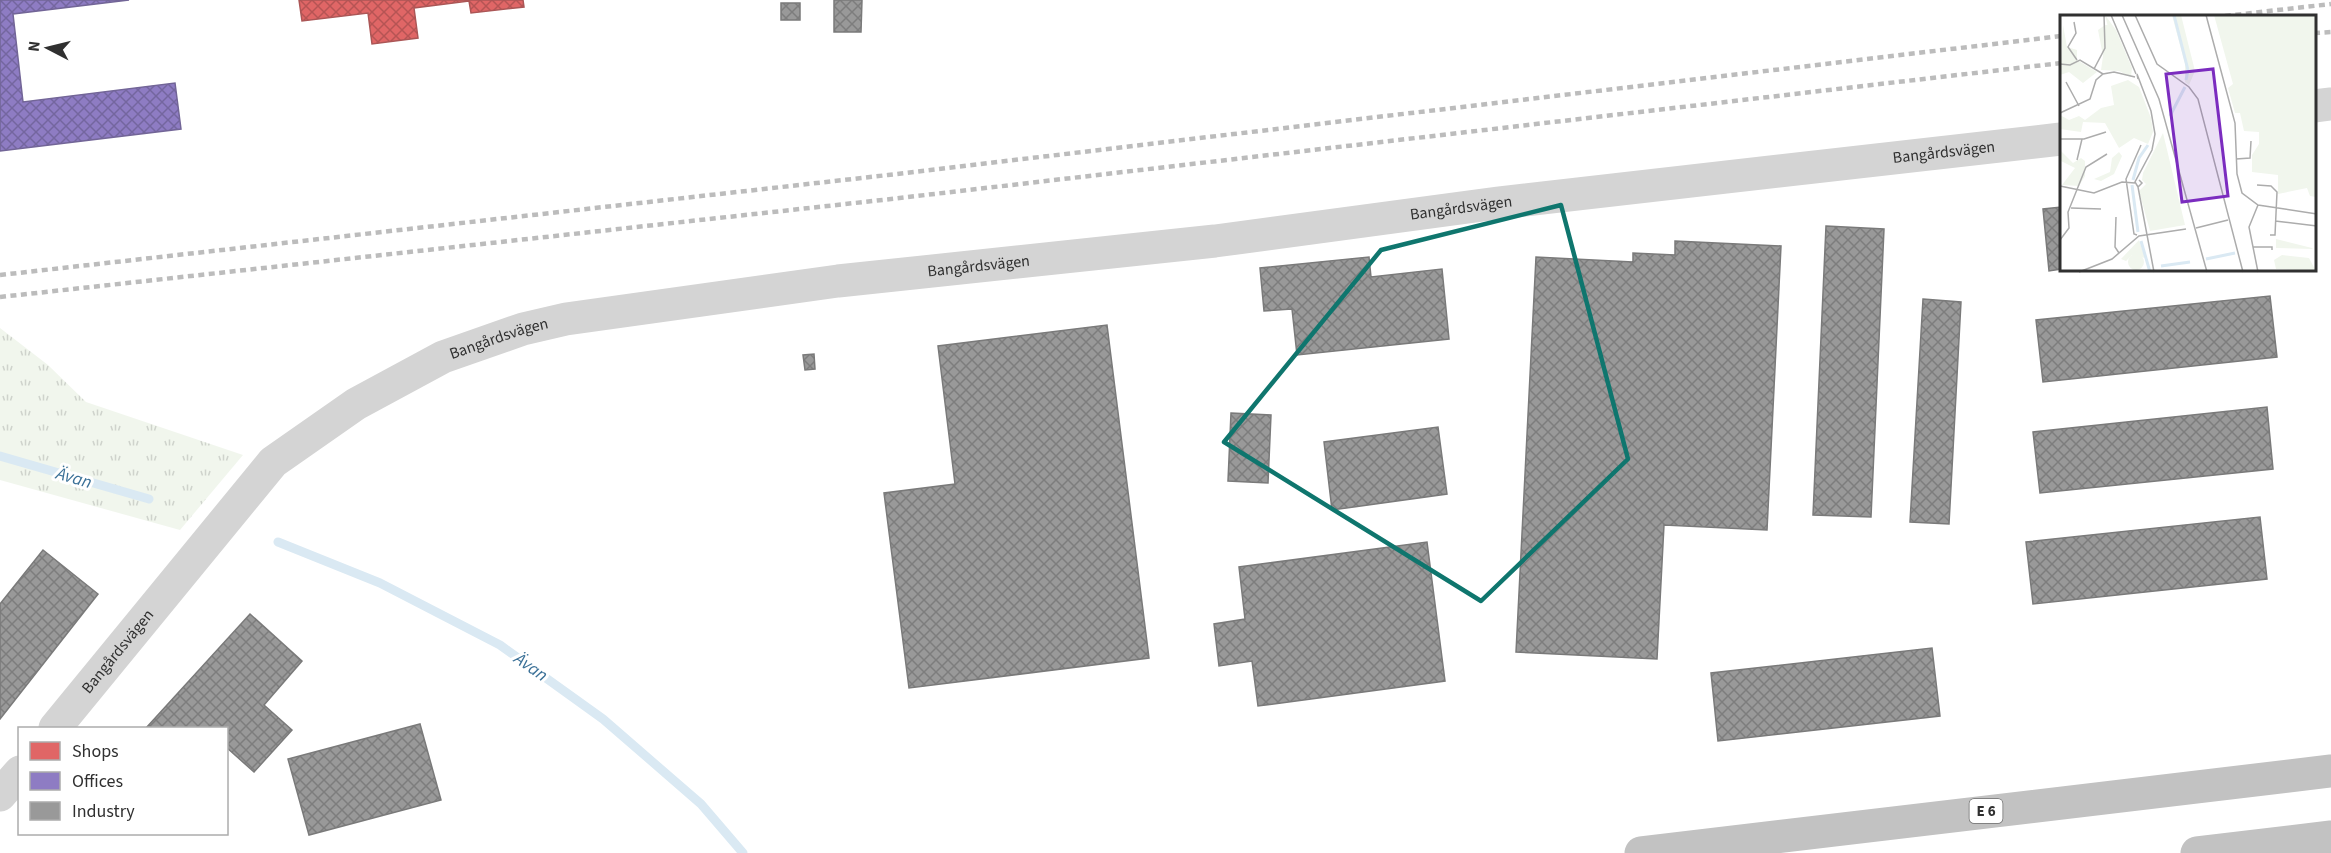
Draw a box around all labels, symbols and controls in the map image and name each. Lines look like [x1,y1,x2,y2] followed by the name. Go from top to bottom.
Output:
[2060,15,2316,272] inset map
[18,18,78,78] north arrow
[23,40,46,53] text: N
[1891,136,1996,169] street label: Bangårdsvägen
[1409,190,1513,226] street label: Bangårdsvägen
[926,250,1031,282] street label: Bangårdsvägen
[446,312,550,365] street label: Bangårdsvägen
[52,461,95,495] water label: Ävan
[77,605,159,698] street label: Bangårdsvägen
[508,646,553,688] water label: Ävan
[18,727,228,835] legend
[72,739,119,764] text: Shops
[72,769,123,794] text: Offices
[72,799,135,824] text: Industry
[1970,799,2002,823] road number: E 6

